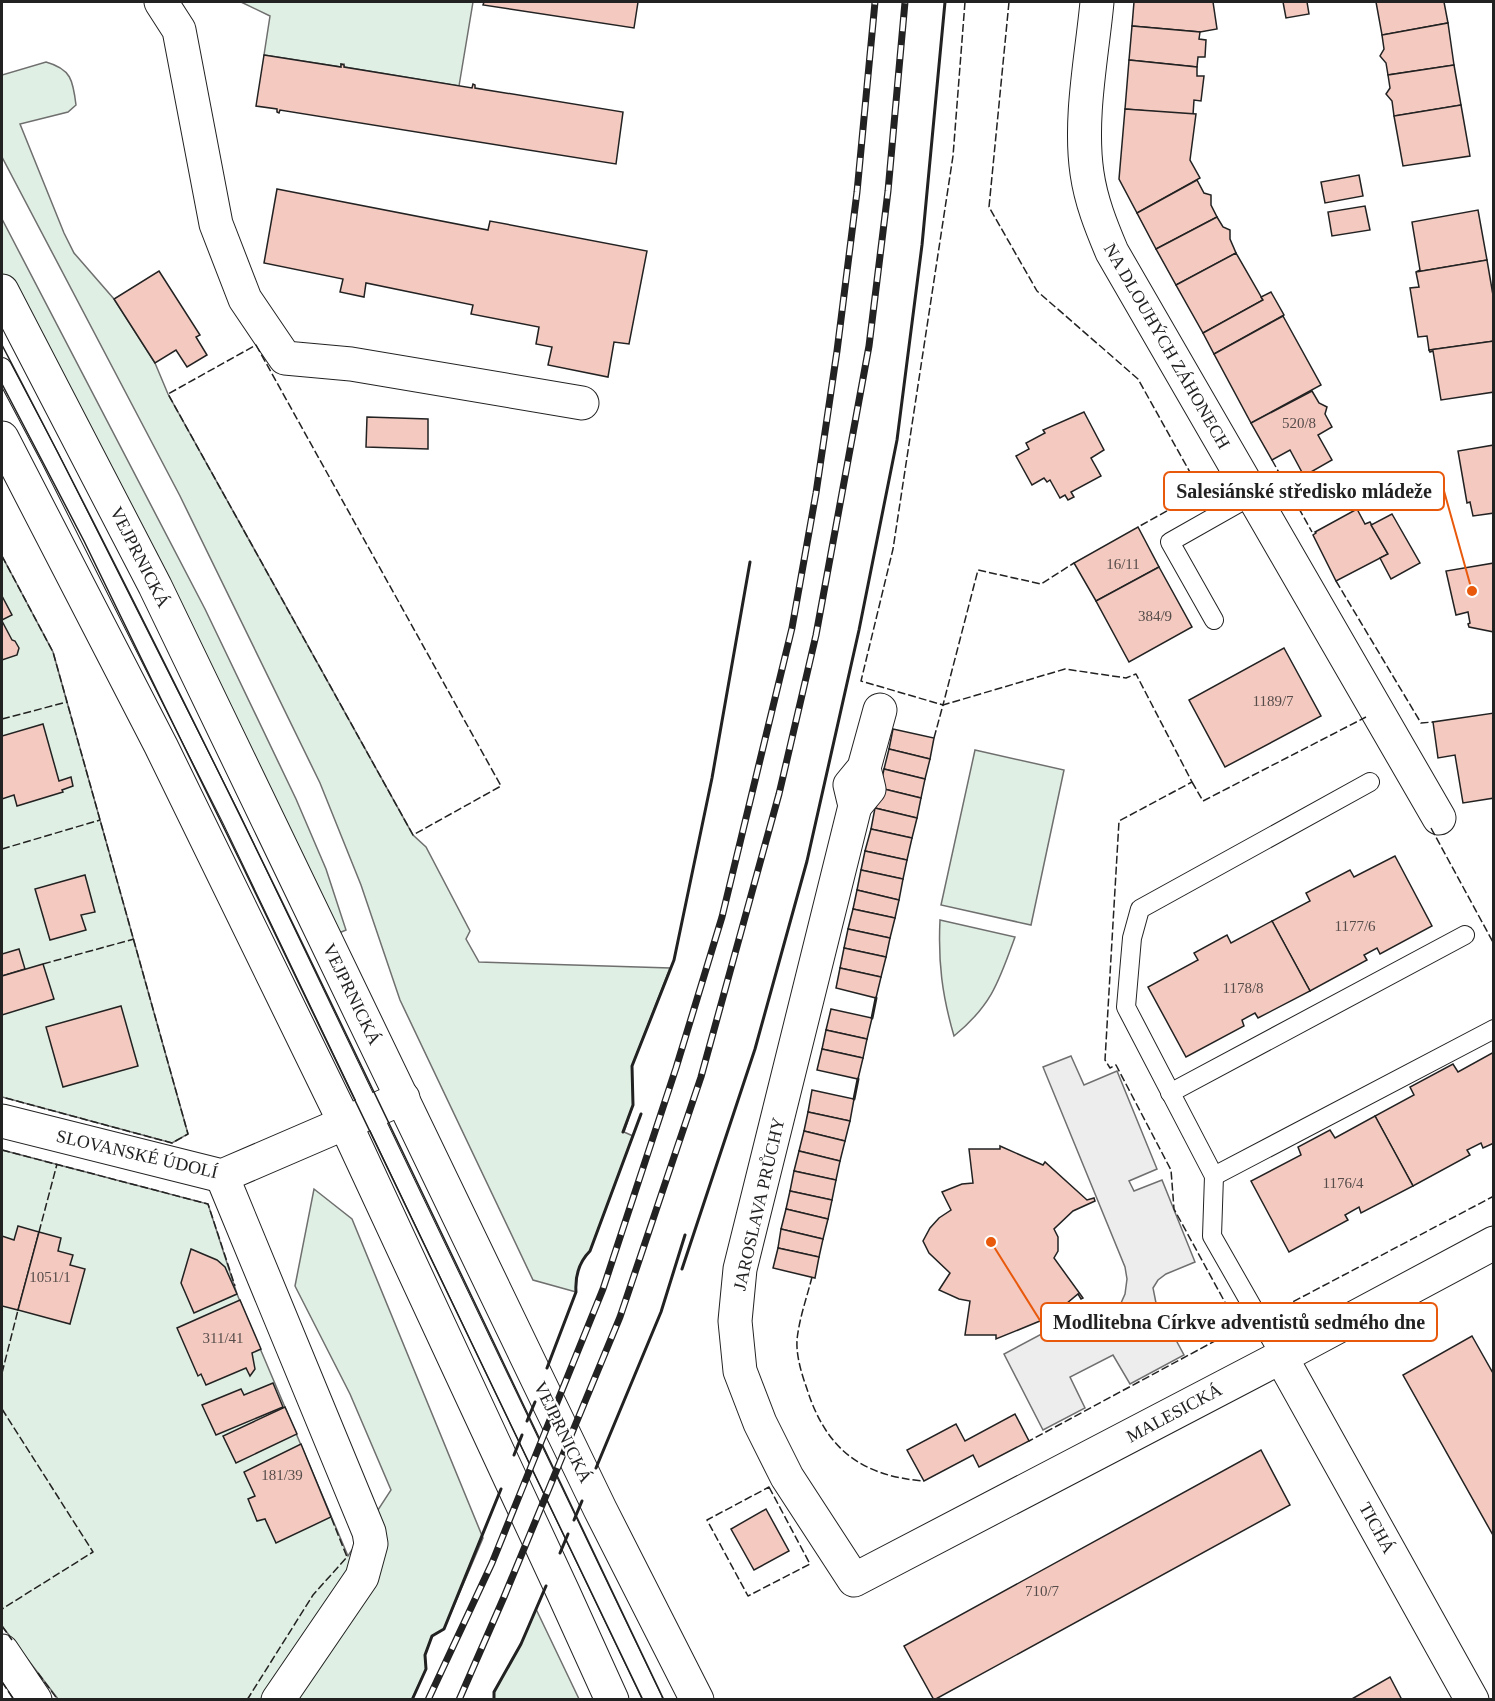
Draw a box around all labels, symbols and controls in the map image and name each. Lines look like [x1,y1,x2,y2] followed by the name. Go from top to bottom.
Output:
[1100,239,1235,452] street label: NA DLOUHÝCH ZÁHONECH
[1282,415,1316,431] house number: 520/8
[1164,472,1444,510] callout: Salesiánské středisko mládeže
[1176,480,1432,502] text: Salesiánské středisko mládeže
[106,503,175,611] street label: VEJPRNICKÁ
[1106,556,1140,572] house number: 16/11
[1138,608,1172,624] house number: 384/9
[1252,693,1294,709] house number: 1189/7
[1334,918,1376,934] house number: 1177/6
[319,940,386,1048] street label: VEJPRNICKÁ
[1222,980,1264,996] house number: 1178/8
[728,1115,789,1292] street label: JAROSLAVA PRŮCHY
[54,1125,220,1182] street label: SLOVANSKÉ ÚDOLÍ
[1322,1175,1364,1191] house number: 1176/4
[29,1269,71,1285] house number: 1051/1
[1041,1303,1437,1341] callout: Modlitebna Církve adventistů sedmého dne
[1053,1311,1425,1333] text: Modlitebna Církve adventistů sedmého dne
[202,1330,244,1346] house number: 311/41
[530,1378,597,1486] street label: VEJPRNICKÁ
[1122,1379,1225,1446] street label: MALESICKÁ
[261,1467,303,1483] house number: 181/39
[1355,1499,1400,1557] street label: TICHÁ
[1025,1583,1060,1599] house number: 710/7

